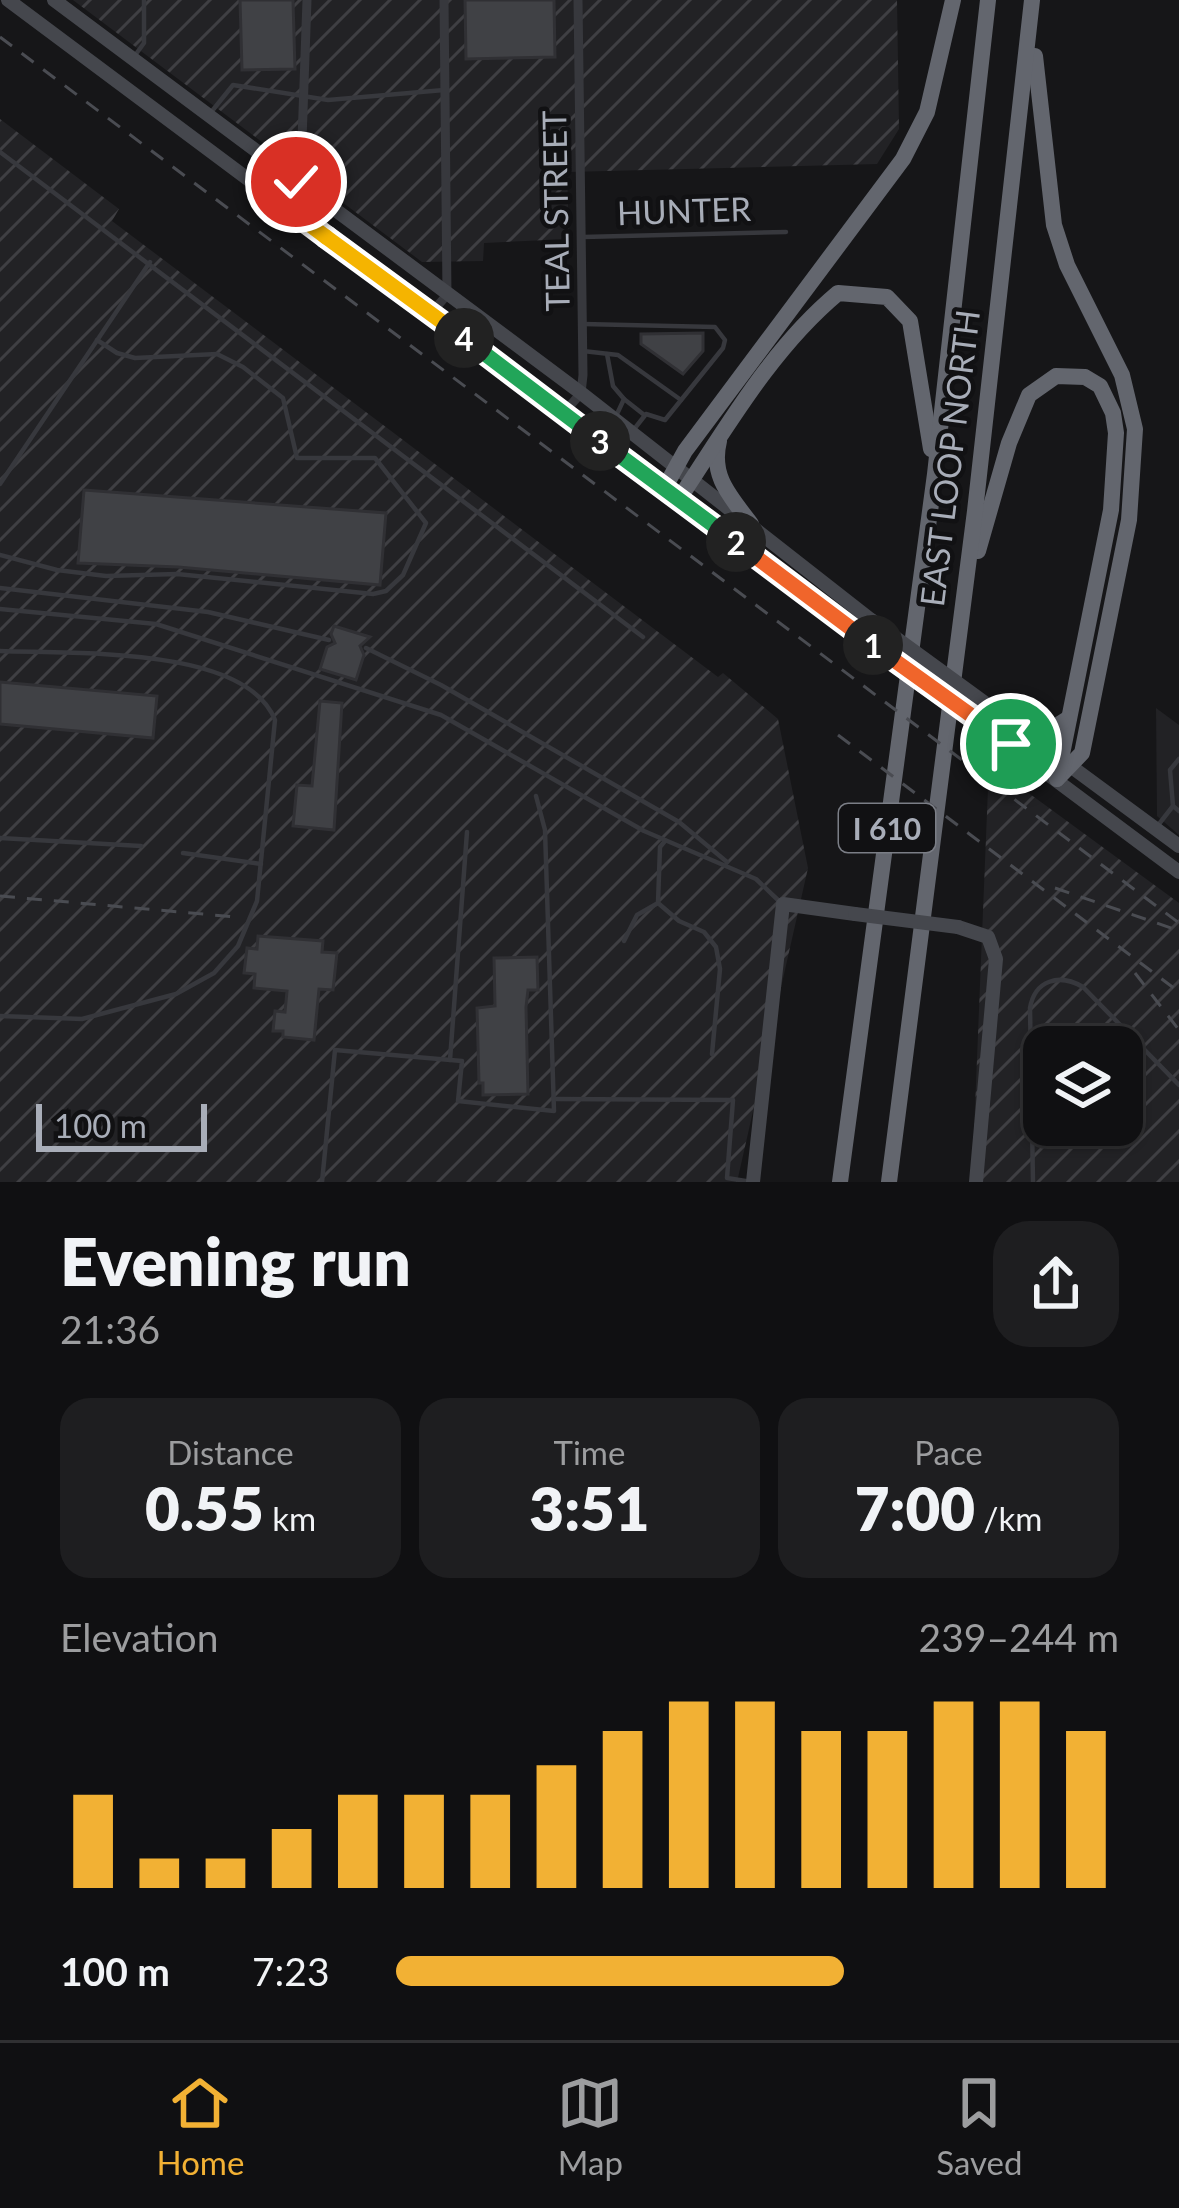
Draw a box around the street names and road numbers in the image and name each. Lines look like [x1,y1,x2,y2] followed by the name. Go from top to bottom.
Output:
[533,110,577,312] street label: TEAL STREET
[616,188,752,232] street label: HUNTER
[911,307,987,609] street label: EAST LOOP NORTH
[839,804,935,852] road number: I 610

